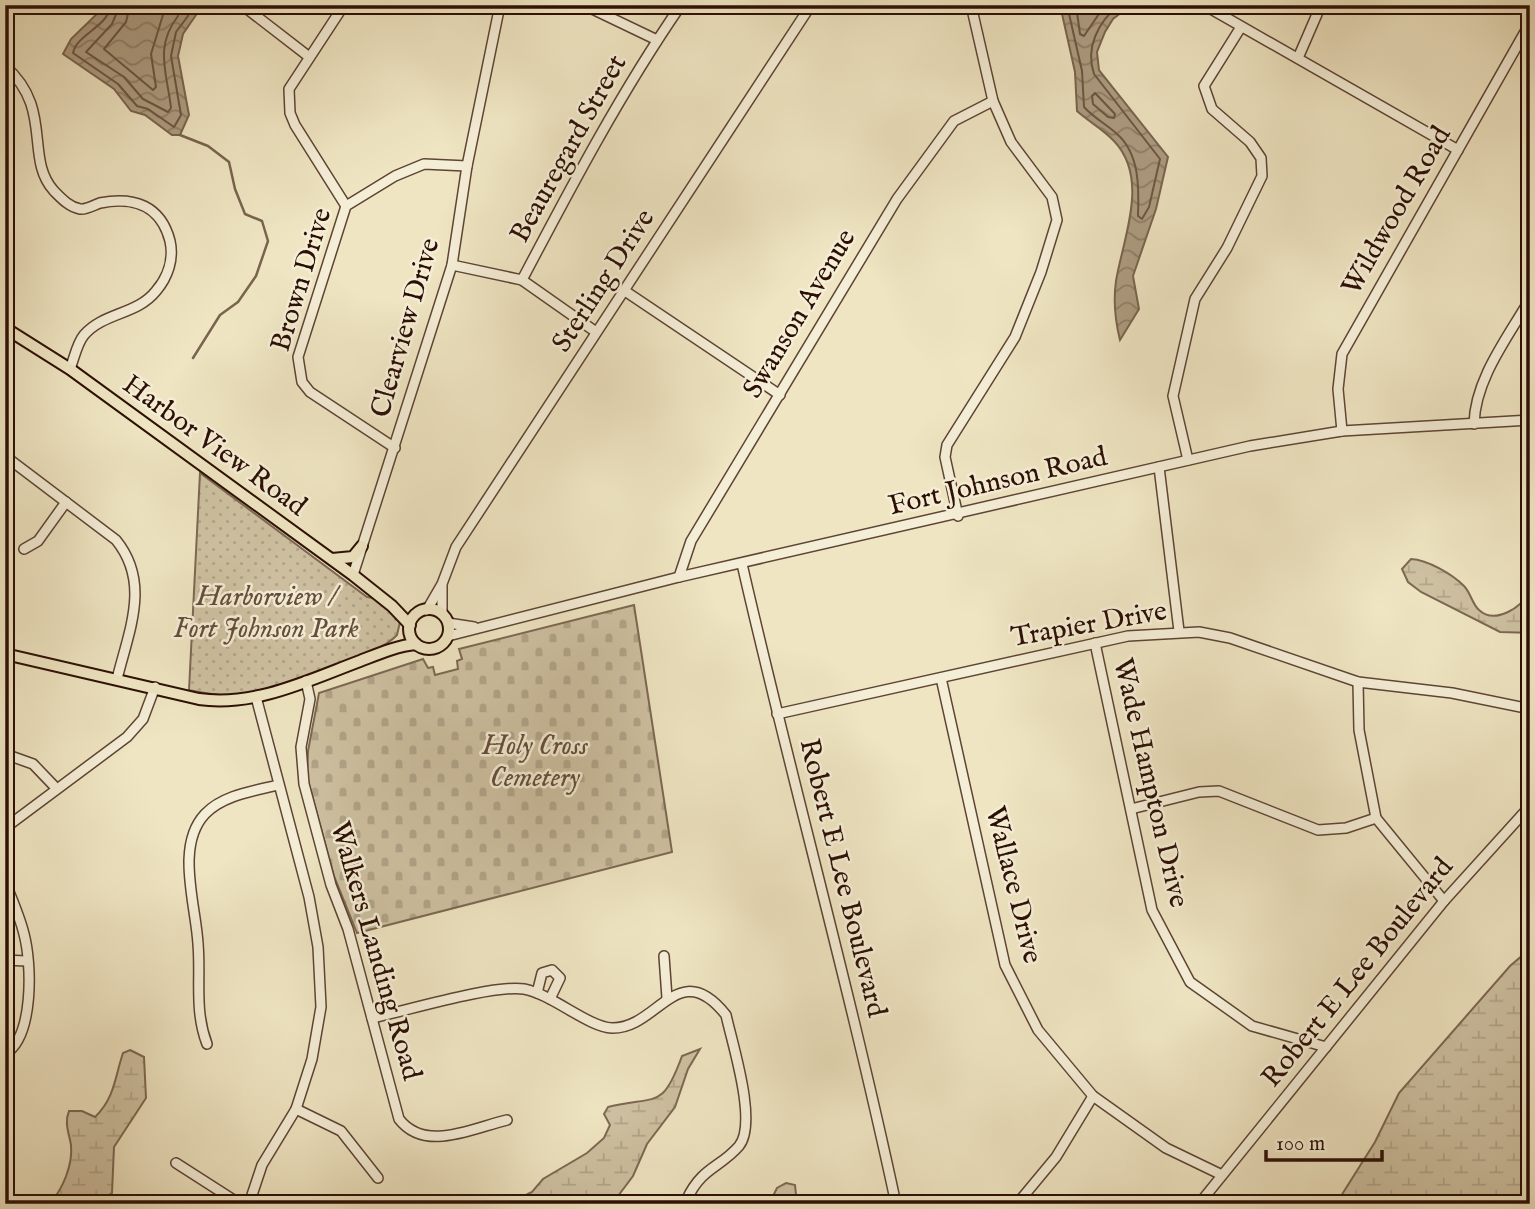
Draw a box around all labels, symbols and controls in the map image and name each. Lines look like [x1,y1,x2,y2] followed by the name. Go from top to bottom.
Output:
[503,49,635,249] street label: Beauregard Street
[1335,120,1459,302] street label: Wildwood Road
[545,203,663,359] street label: Sterling Drive
[264,204,340,356] street label: Brown Drive
[736,223,864,405] street label: Swanson Avenue
[364,234,448,422] street label: Clearview Drive
[115,367,313,525] street label: Harbor View Road
[885,440,1111,524] street label: Fort Johnson Road
[173,580,359,647] park label: Harborview / Fort Johnson Park
[1008,594,1170,656] street label: Trapier Drive
[1104,655,1196,911] street label: Wade Hampton Drive
[481,729,589,796] park label: Holy Cross Cemetery
[790,735,894,1021] street label: Robert E Lee Boulevard
[977,803,1049,967] street label: Wallace Drive
[321,818,429,1084] street label: Walkers Landing Road
[1255,851,1462,1095] street label: Robert E Lee Boulevard
[1266,1118,1381,1162] scale bar
[1276,1131,1325,1158] text: 100 m

